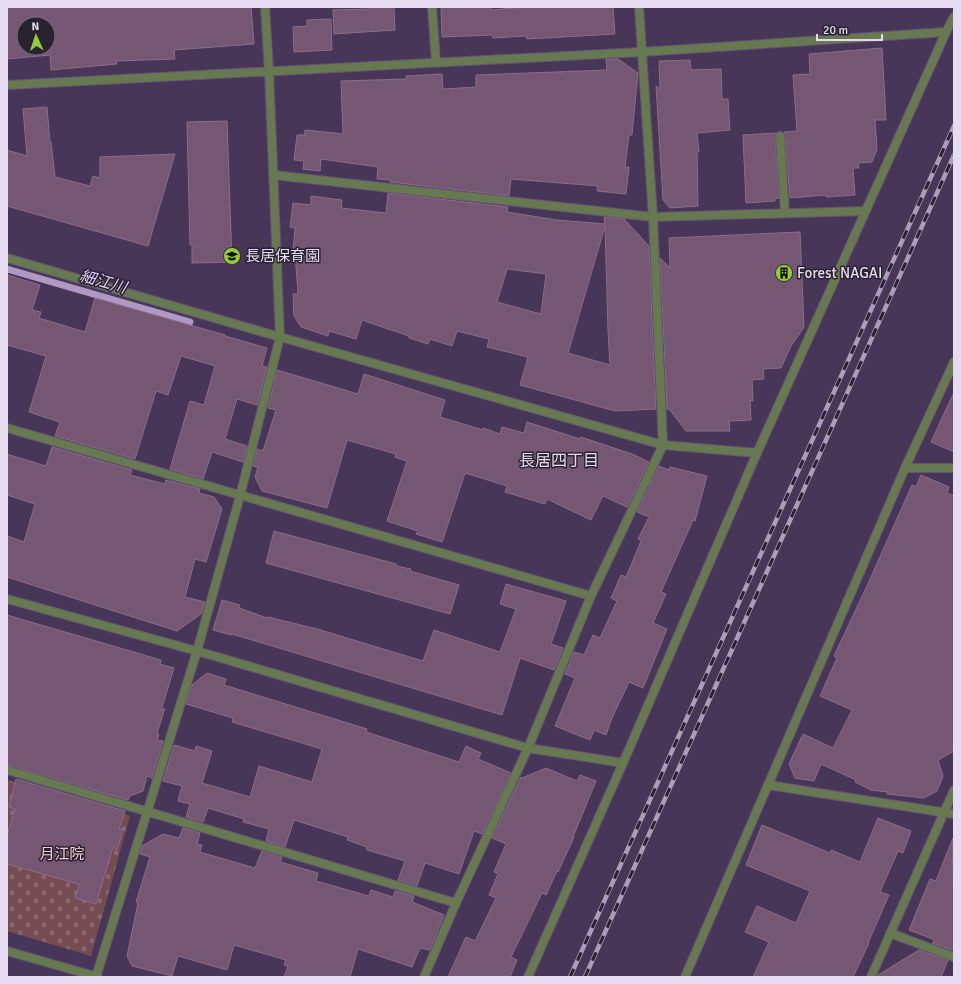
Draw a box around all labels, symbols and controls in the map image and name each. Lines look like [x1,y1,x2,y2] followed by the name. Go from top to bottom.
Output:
[16,16,56,56] north arrow
[817,16,882,42] scale bar
[31,20,40,33] text: N
[823,23,848,38] text: 20 m
[222,246,242,266] school or university icon: 長居保育園
[245,247,320,265] place label: 長居保育園
[774,263,794,283] building icon: Forest NAGAI
[797,264,882,282] place label: Forest NAGAI
[77,266,131,299] water label: 細江川
[519,451,599,471] district label: 長居四丁目
[39,845,85,863] park label: 月江院

